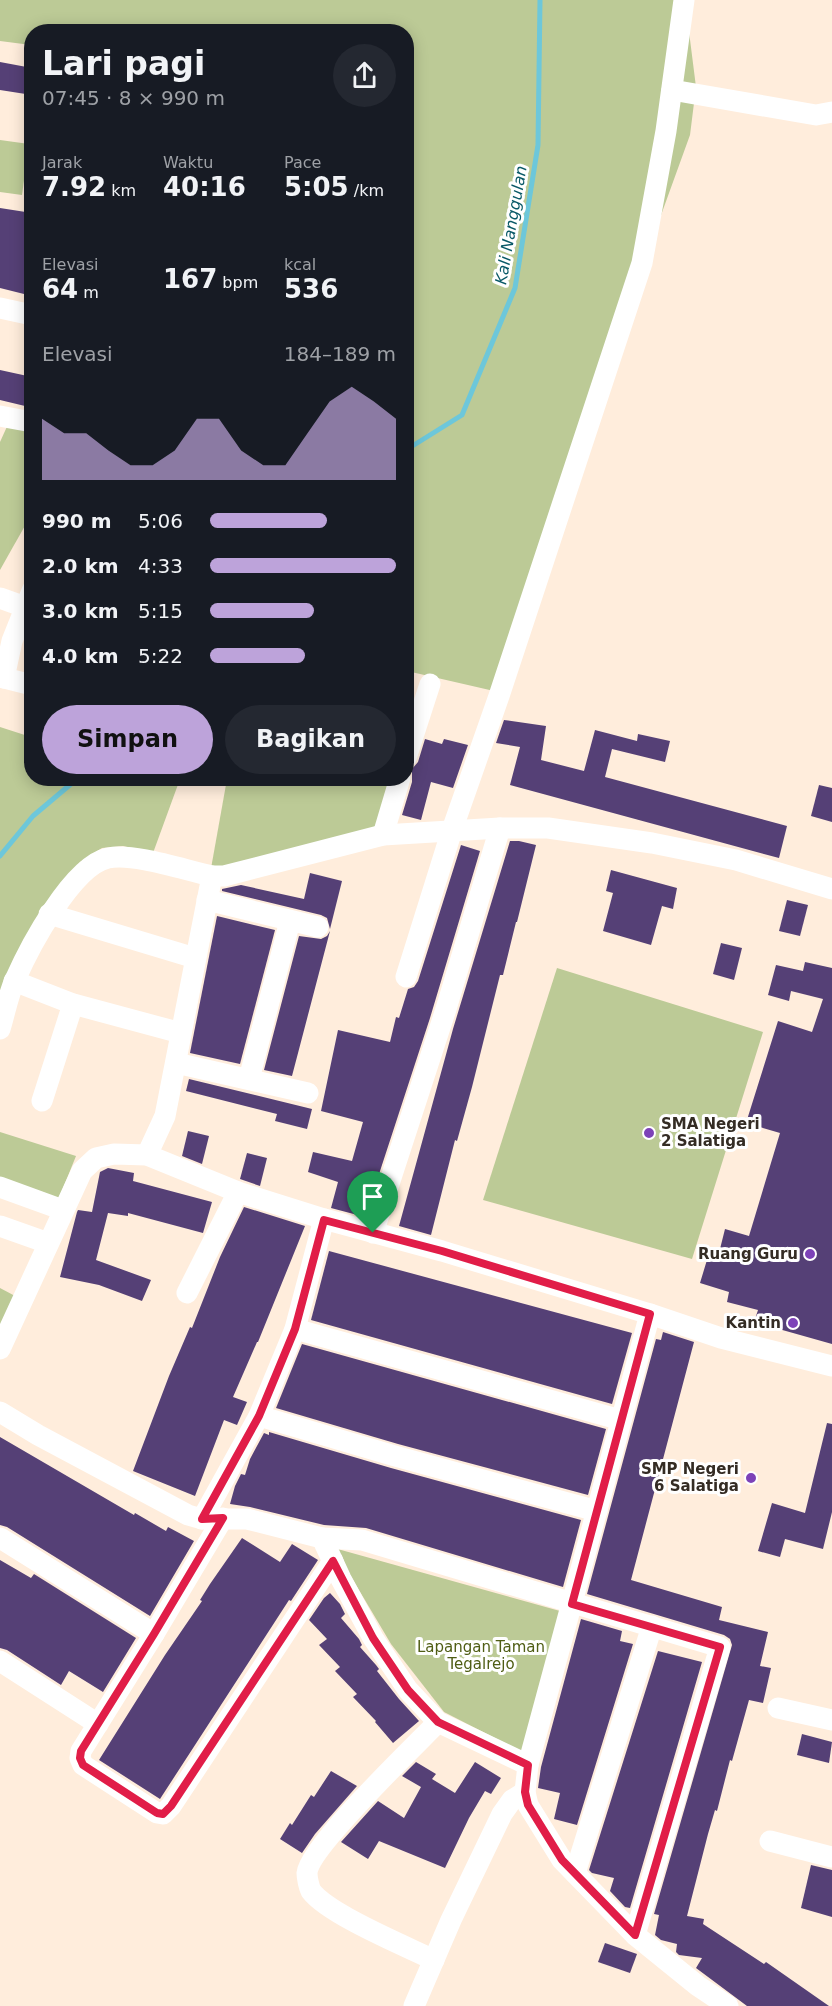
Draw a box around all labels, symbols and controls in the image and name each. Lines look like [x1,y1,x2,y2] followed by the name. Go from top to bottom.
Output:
[42,44,205,83] text: Lari pagi
[333,44,396,107] button: share
[42,86,225,110] text: 07:45 · 8 × 990 m
[42,153,82,172] text: Jarak
[163,153,213,172] text: Waktu
[284,153,321,172] text: Pace
[491,164,531,286] water label: Kali Nanggulan
[42,172,106,202] text: 7.92
[163,172,246,202] text: 40:16
[284,172,349,202] text: 5:05
[106,181,136,200] text: km
[349,181,384,200] text: /km
[42,255,98,274] text: Elevasi
[284,255,316,274] text: kcal
[163,264,217,294] text: 167
[217,273,258,292] text: bpm
[42,274,78,304] text: 64
[284,274,338,304] text: 536
[78,283,99,302] text: m
[42,342,113,366] text: Elevasi
[284,342,396,366] text: 184–189 m
[42,509,112,533] text: 990 m
[138,509,183,533] text: 5:06
[42,554,119,578] text: 2.0 km
[138,554,183,578] text: 4:33
[42,599,119,623] text: 3.0 km
[138,599,183,623] text: 5:15
[42,644,119,668] text: 4.0 km
[138,644,183,668] text: 5:22
[42,705,213,774] button: Simpan
[225,705,396,774] button: Bagikan
[661,1115,760,1150] place label: SMA Negeri 2 Salatiga
[642,1126,656,1140] marker: SMA Negeri 2 Salatiga
[347,1171,398,1233] pin
[356,1180,389,1213] icon: arrive
[698,1245,798,1263] place label: Ruang Guru
[803,1247,817,1261] marker: Ruang Guru
[726,1314,781,1332] place label: Kantin
[786,1316,800,1330] marker: Kantin
[641,1460,739,1495] place label: SMP Negeri 6 Salatiga
[744,1471,758,1485] marker: SMP Negeri 6 Salatiga
[417,1638,545,1673] park label: Lapangan Taman Tegalrejo

